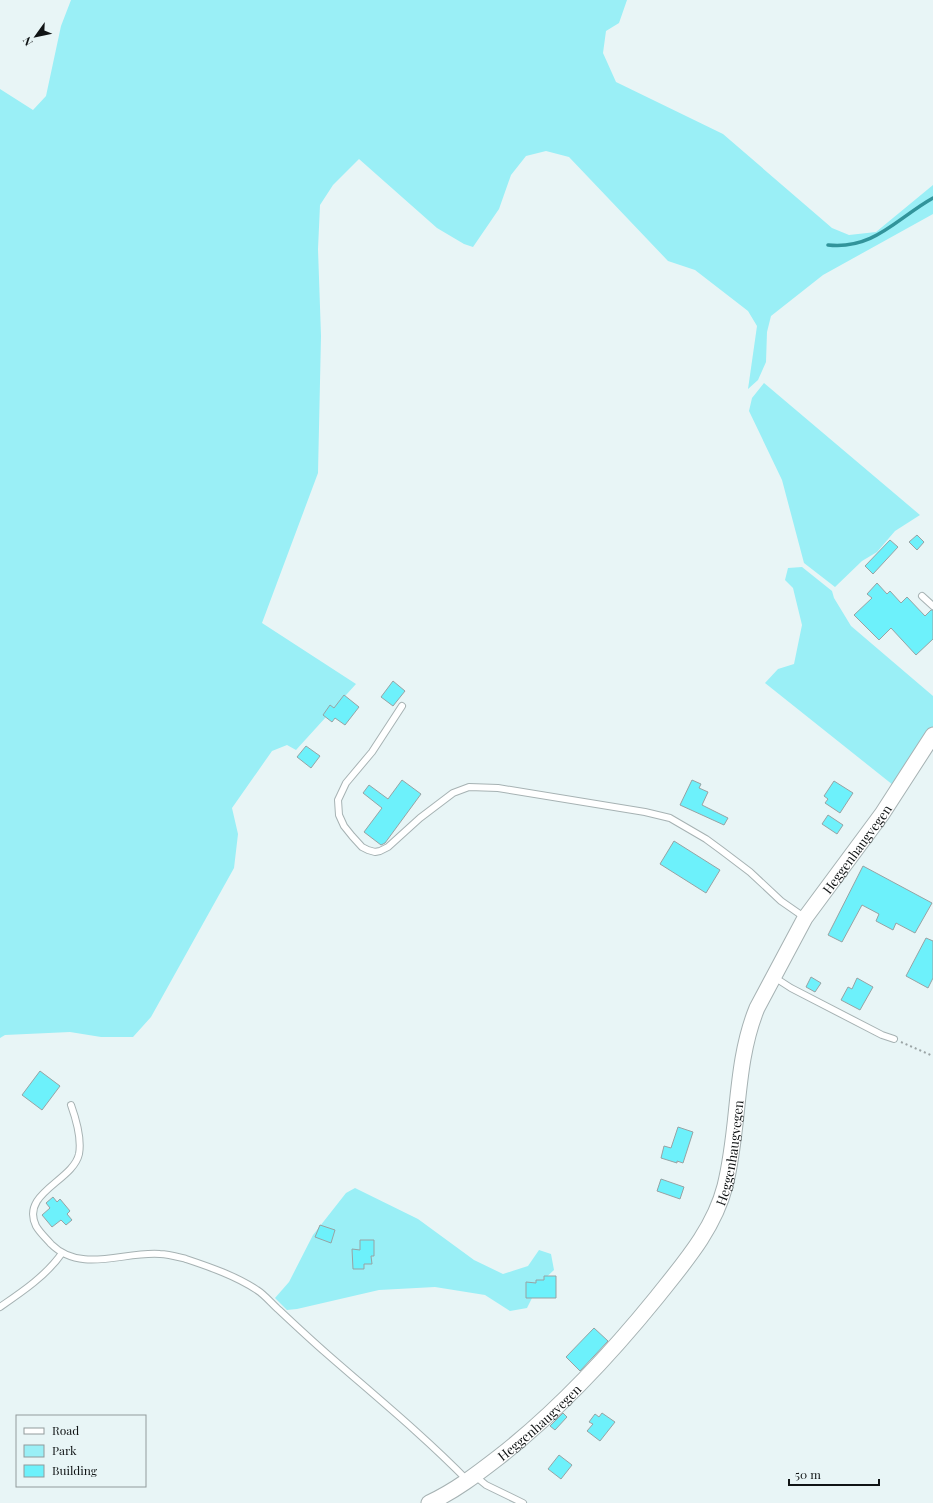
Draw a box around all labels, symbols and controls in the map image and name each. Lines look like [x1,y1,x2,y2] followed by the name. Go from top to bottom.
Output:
[16,16,56,56] north arrow
[19,34,36,49] text: N
[818,801,895,897] street label: Heggenhaugvegen
[711,1099,746,1208] street label: Heggenhaugvegen
[494,1380,584,1464] street label: Heggenhaugvegen
[16,1415,146,1487] legend
[52,1422,79,1438] text: Road
[52,1442,77,1458] text: Park
[789,1461,879,1487] scale bar
[52,1462,98,1478] text: Building
[795,1466,821,1482] text: 50 m

